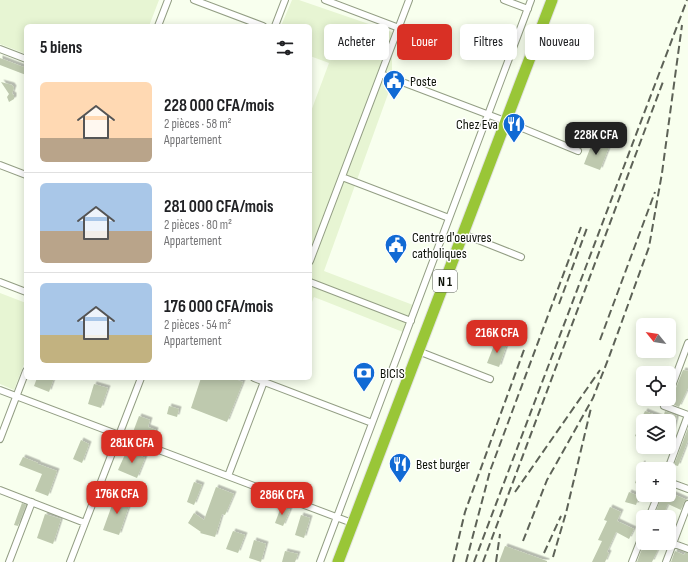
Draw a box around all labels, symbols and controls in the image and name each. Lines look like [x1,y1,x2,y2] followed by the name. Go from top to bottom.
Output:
[324,24,389,60] chip: Acheter
[397,24,452,60] chip: Louer
[460,24,517,60] chip: Filtres
[525,24,594,60] chip: Nouveau
[274,37,296,59] icon: filters
[40,38,82,58] text: 5 biens
[381,68,407,101] public building icon: Poste
[410,73,437,90] place label: Poste
[164,96,274,116] text: 228 000 CFA/mois
[72,98,120,146] icon: home
[501,111,527,144] restaurant icon: Chez Eva
[164,116,232,132] text: 2 pièces · 58 m²
[456,116,498,133] place label: Chez Eva
[555,122,637,156] pin: 228K CFA
[574,127,618,143] text: 228K CFA
[164,132,222,148] text: Appartement
[164,197,273,217] text: 281 000 CFA/mois
[72,199,120,247] icon: home
[164,217,232,233] text: 2 pièces · 80 m²
[412,229,492,262] place label: Centre d'oeuvres catholiques
[383,232,409,265] public building icon: Centre d'oeuvres catholiques
[164,233,222,249] text: Appartement
[433,270,457,292] road number: N 1
[164,297,273,317] text: 176 000 CFA/mois
[72,299,120,347] icon: home
[164,317,231,333] text: 2 pièces · 54 m²
[636,318,676,358] north arrow
[636,318,676,550] map controls
[456,320,538,354] pin: 216K CFA
[475,325,519,341] text: 216K CFA
[164,333,222,349] text: Appartement
[351,360,377,393] bank icon: BICIS
[380,365,405,382] place label: BICIS
[636,366,676,406] button: locate
[636,414,676,454] button: layers
[91,430,173,464] pin: 281K CFA
[110,435,154,451] text: 281K CFA
[387,451,413,484] restaurant icon: Best burger
[416,456,470,473] place label: Best burger
[636,462,676,502] button: +
[76,481,158,515] pin: 176K CFA
[241,482,323,516] pin: 286K CFA
[95,486,139,502] text: 176K CFA
[260,487,304,503] text: 286K CFA
[636,510,676,550] button: −

